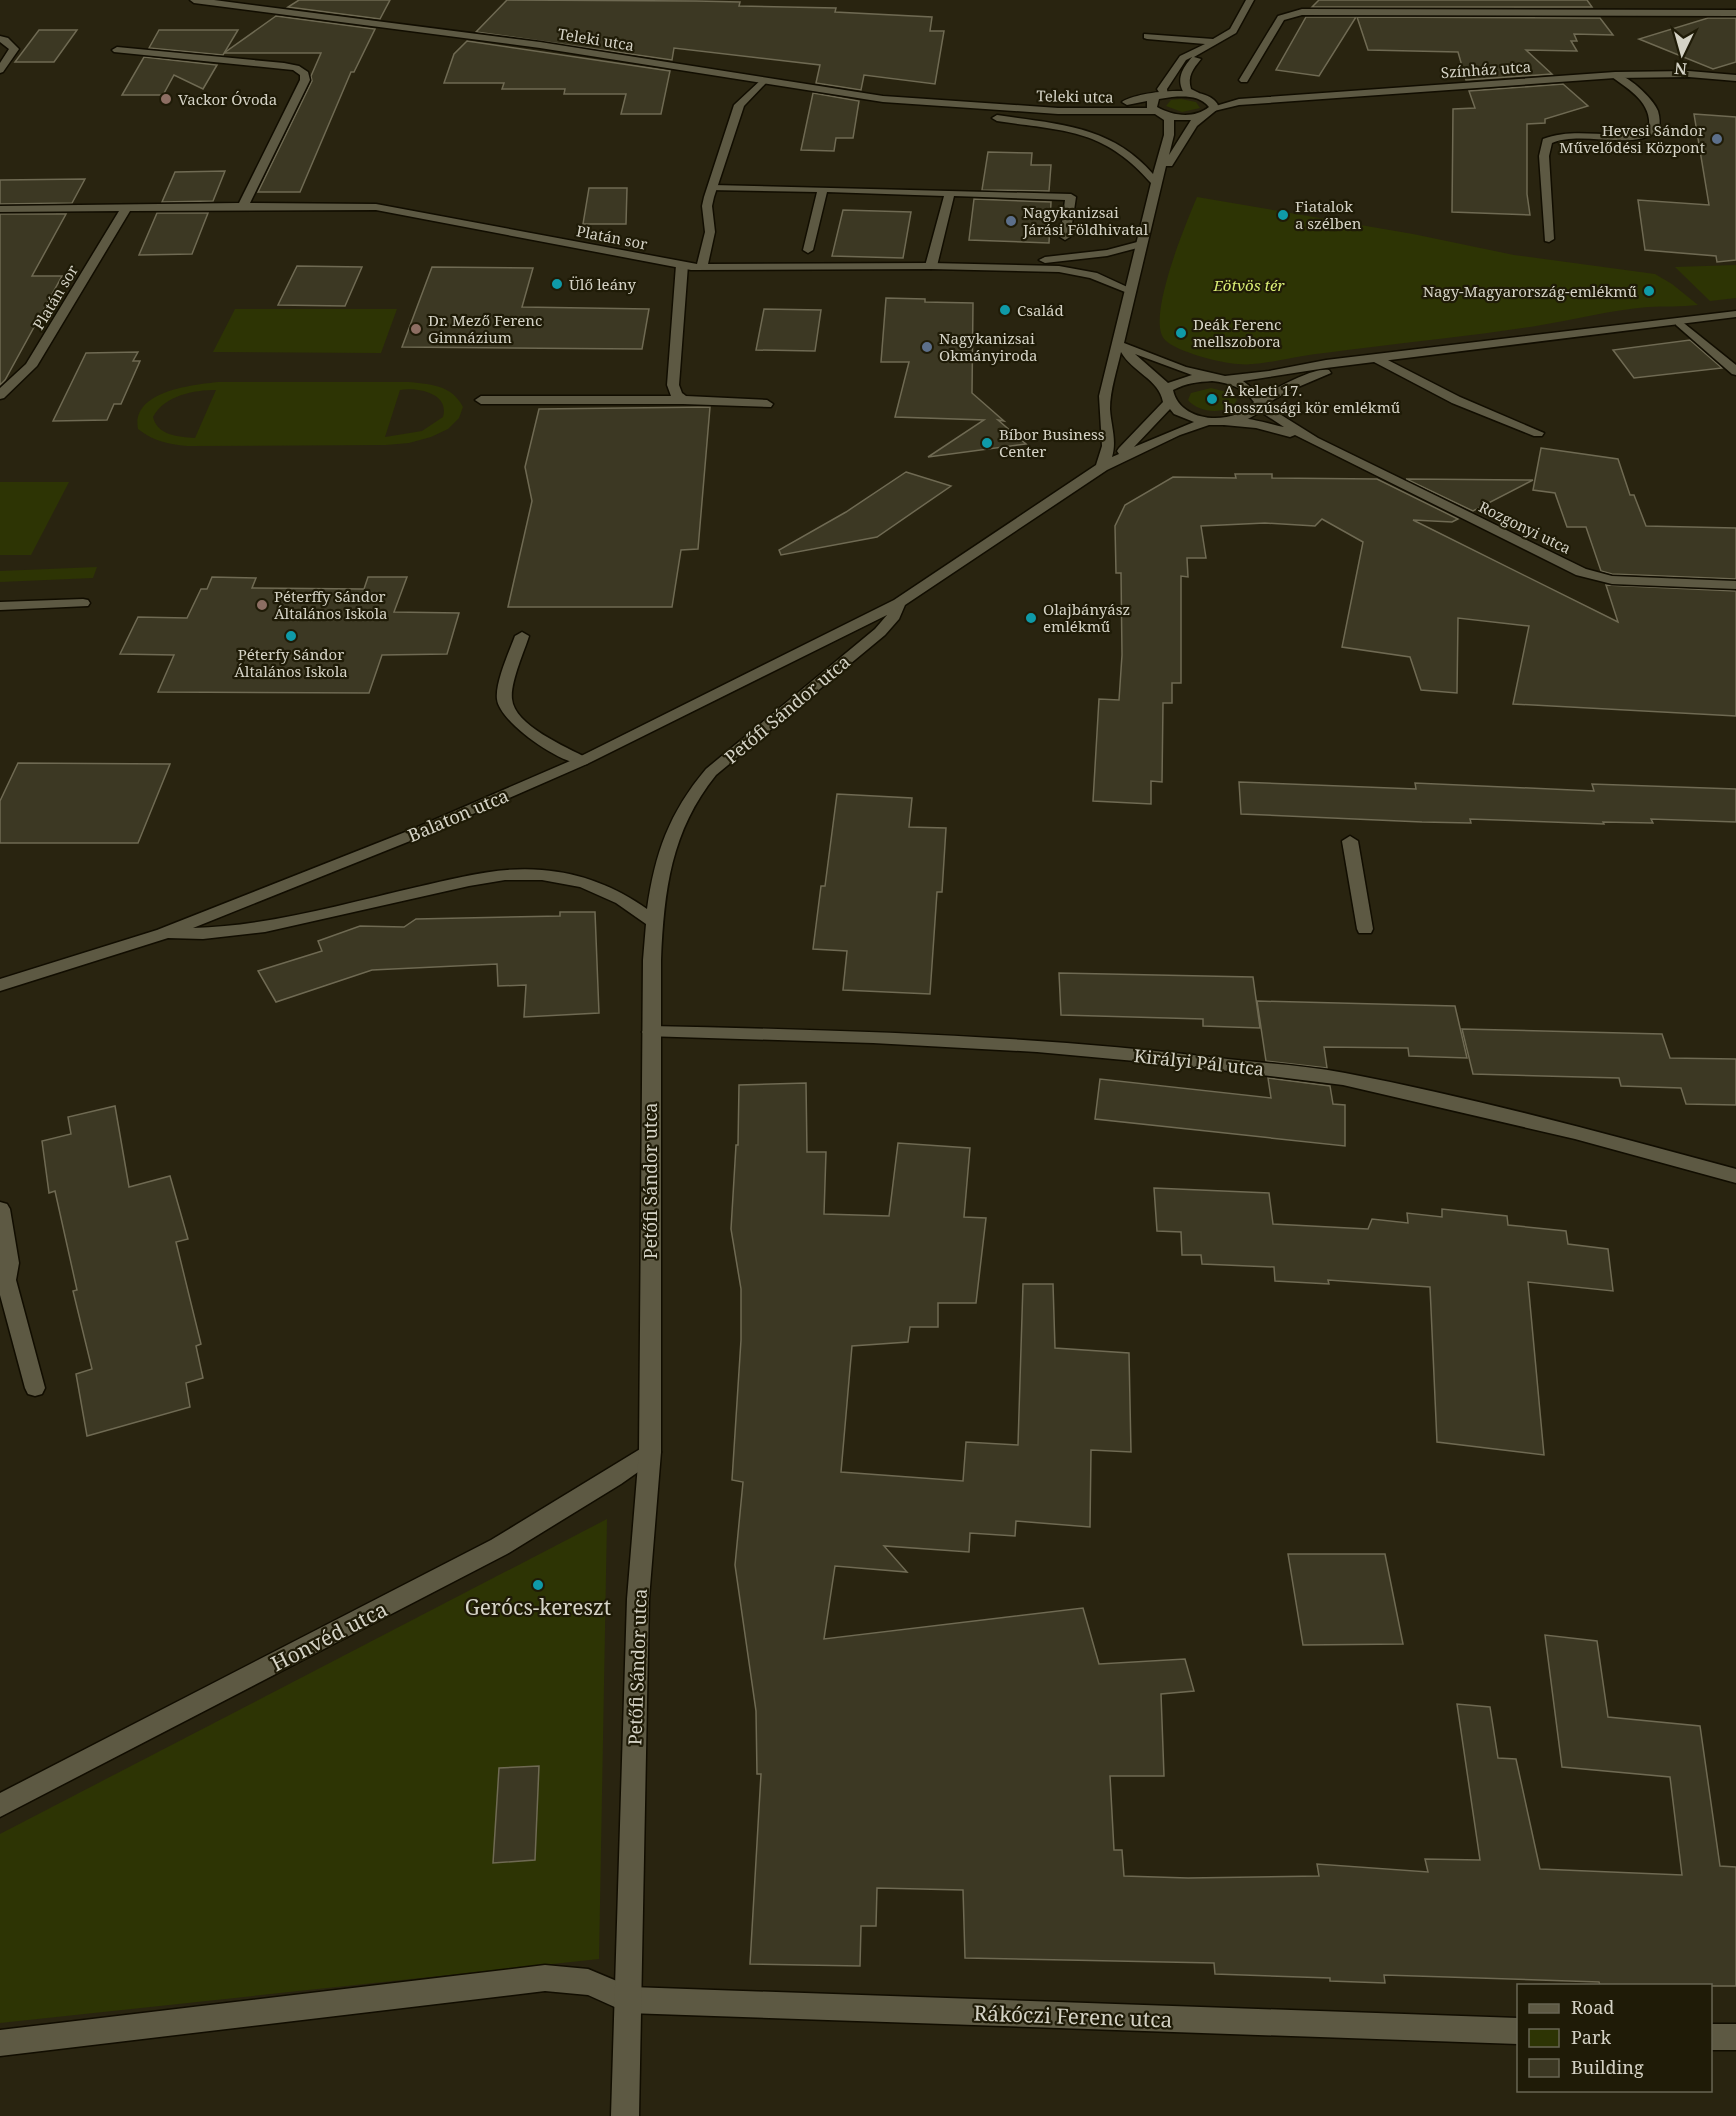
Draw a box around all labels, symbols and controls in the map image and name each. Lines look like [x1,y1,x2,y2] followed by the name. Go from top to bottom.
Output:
[556,23,636,55] street label: Teleki utca
[1652,24,1712,84] north arrow
[1440,56,1532,82] street label: Színház utca
[1673,57,1688,80] text: N
[1036,85,1114,107] street label: Teleki utca
[178,89,277,109] place label: Vackor Óvoda
[159,92,173,106] marker: Vackor Óvoda
[1559,120,1705,157] place label: Hevesi Sándor Művelődési Központ
[1710,132,1724,146] marker: Hevesi Sándor Művelődési Központ
[1295,196,1362,233] place label: Fiatalok a szélben
[1022,202,1148,239] place label: Nagykanizsai Járási Földhivatal
[1276,208,1290,222] marker: Fiatalok a szélben
[1004,214,1018,228] marker: Nagykanizsai Járási Földhivatal
[575,220,649,254] street label: Platán sor
[28,261,82,333] street label: Platán sor
[569,274,636,294] place label: Ülő leány
[1213,275,1285,295] park label: Eötvös tér
[550,277,564,291] marker: Ülő leány
[1423,281,1637,301] place label: Nagy-Magyarország-emlékmű
[1642,284,1656,298] marker: Nagy-Magyarország-emlékmű
[1017,300,1064,320] place label: Család
[998,303,1012,317] marker: Család
[428,310,542,347] place label: Dr. Mező Ferenc Gimnázium
[1193,314,1281,351] place label: Deák Ferenc mellszobora
[409,322,423,336] marker: Dr. Mező Ferenc Gimnázium
[1174,326,1188,340] marker: Deák Ferenc mellszobora
[939,328,1038,365] place label: Nagykanizsai Okmányiroda
[920,340,934,354] marker: Nagykanizsai Okmányiroda
[1224,380,1401,417] place label: A keleti 17. hosszúsági kör emlékmű
[1205,392,1219,406] marker: A keleti 17. hosszúsági kör emlékmű
[999,424,1105,461] place label: Bíbor Business Center
[980,436,994,450] marker: Bíbor Business Center
[1476,496,1574,558] street label: Rozgonyi utca
[274,586,388,623] place label: Péterffy Sándor Általános Iskola
[255,598,269,612] marker: Péterffy Sándor Általános Iskola
[1043,599,1130,636] place label: Olajbányász emlékmű
[1024,611,1038,625] marker: Olajbányász emlékmű
[284,629,298,643] marker: Péterfy Sándor Általános Iskola
[234,644,348,681] place label: Péterfy Sándor Általános Iskola
[719,649,855,769] street label: Petőfi Sándor utca
[404,783,512,847] street label: Balaton utca
[1133,1043,1265,1081] street label: Királyi Pál utca
[638,1103,662,1259] street label: Petőfi Sándor utca
[531,1578,545,1592] marker: Gerócs-kereszt
[622,1588,652,1746] street label: Petőfi Sándor utca
[465,1593,611,1621] place label: Gerócs-kereszt
[266,1595,392,1677] street label: Honvéd utca
[1517,1984,1712,2092] legend
[1571,1995,1614,2019] text: Road
[973,1999,1173,2033] street label: Rákóczi Ferenc utca
[1571,2025,1611,2049] text: Park
[1571,2055,1644,2079] text: Building

